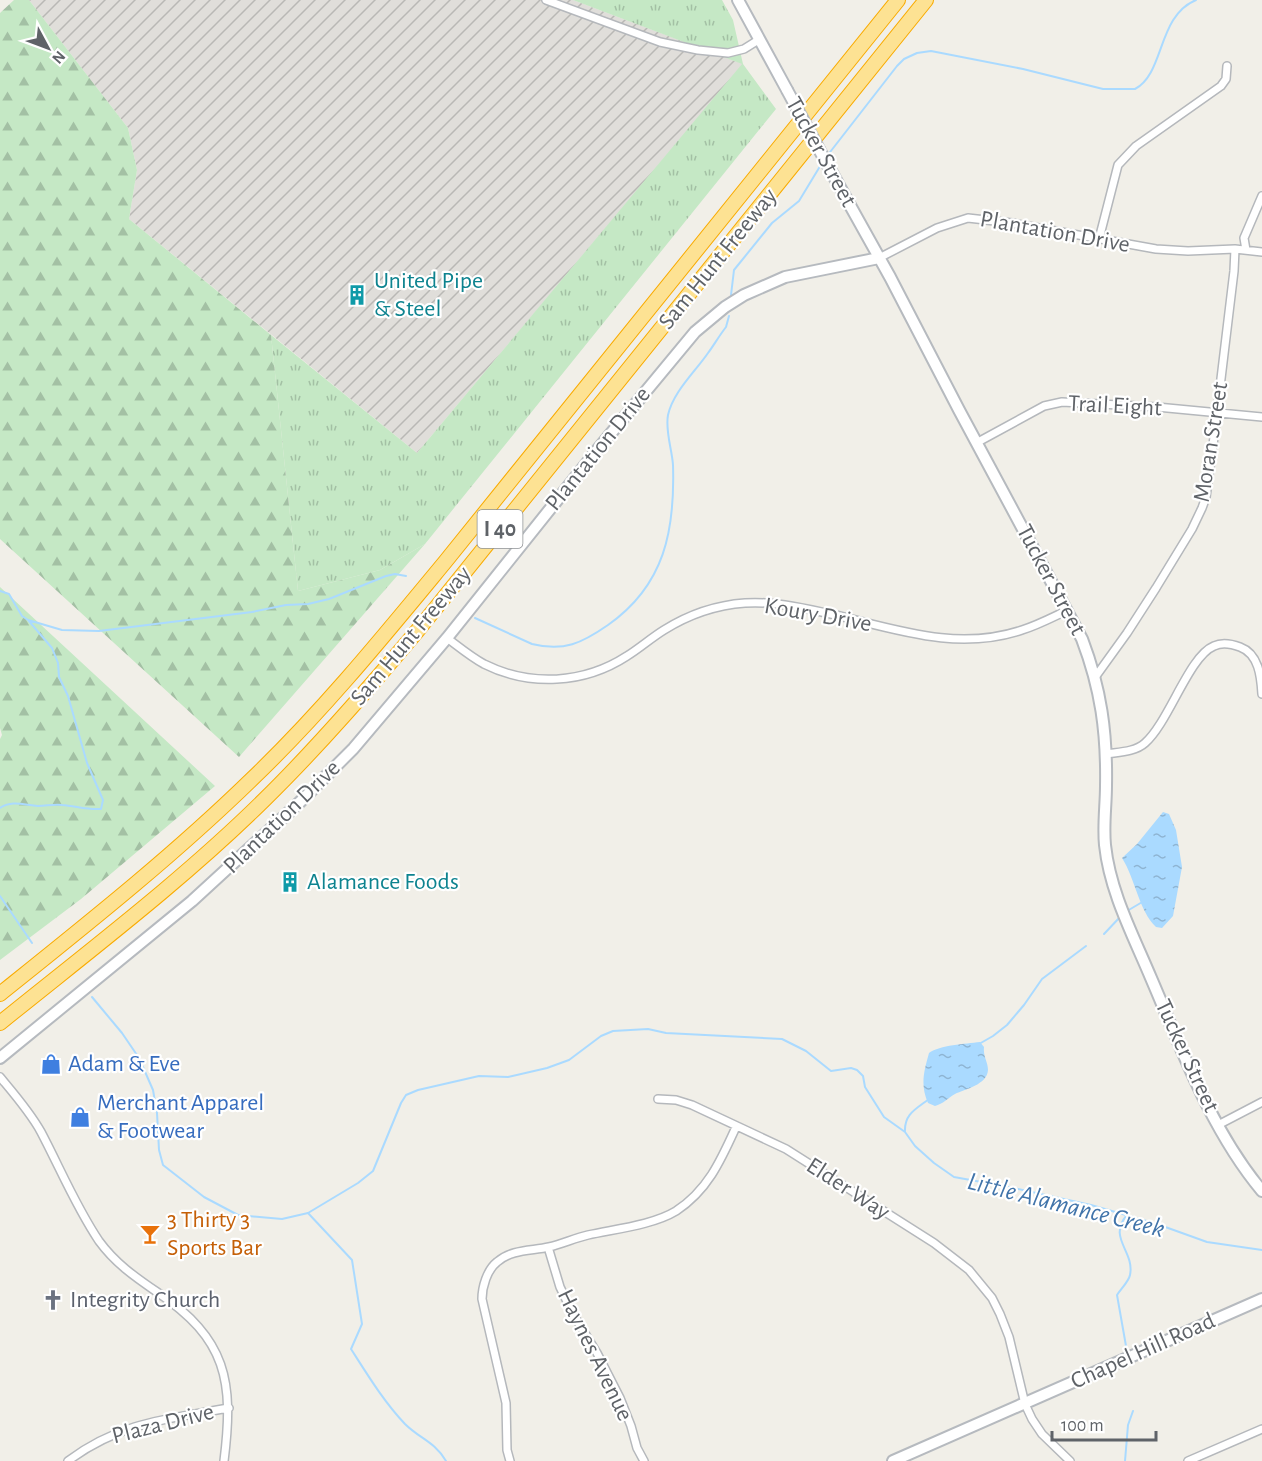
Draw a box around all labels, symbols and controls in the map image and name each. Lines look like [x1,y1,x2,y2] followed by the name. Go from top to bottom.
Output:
[18,18,78,78] north arrow
[49,48,68,67] text: N
[781,93,861,211] street label: Tucker Street
[654,184,782,334] street label: Sam Hunt Freeway
[978,207,1132,257] street label: Plantation Drive
[374,269,483,321] place label: United Pipe & Steel
[345,283,369,307] building icon: United Pipe & Steel
[1190,380,1232,504] street label: Moran Street
[541,383,655,515] street label: Plantation Drive
[1068,392,1163,420] street label: Trail Eight
[478,510,522,548] road number: I 40
[1012,521,1090,639] street label: Tucker Street
[346,562,476,710] street label: Sam Hunt Freeway
[762,594,874,636] street label: Koury Drive
[219,756,345,878] street label: Plantation Drive
[278,870,302,894] building icon: Alamance Foods
[307,870,459,894] place label: Alamance Foods
[1150,996,1224,1116] street label: Tucker Street
[39,1052,63,1076] shop icon: Adam & Eve
[68,1052,180,1076] place label: Adam & Eve
[97,1091,264,1143] place label: Merchant Apparel & Footwear
[68,1105,92,1129] shop icon: Merchant Apparel & Footwear
[802,1153,894,1225] street label: Elder Way
[965,1168,1167,1242] water label: Little Alamance Creek
[167,1208,262,1260] place label: 3 Thirty 3 Sports Bar
[138,1222,162,1246] bar icon: 3 Thirty 3 Sports Bar
[553,1285,637,1425] street label: Haynes Avenue
[41,1288,65,1312] church icon: Integrity Church
[70,1288,220,1312] place label: Integrity Church
[1067,1309,1219,1393] street label: Chapel Hill Road
[109,1400,217,1448] street label: Plaza Drive
[1052,1404,1156,1442] scale bar
[1061,1417,1104,1435] text: 100 m

